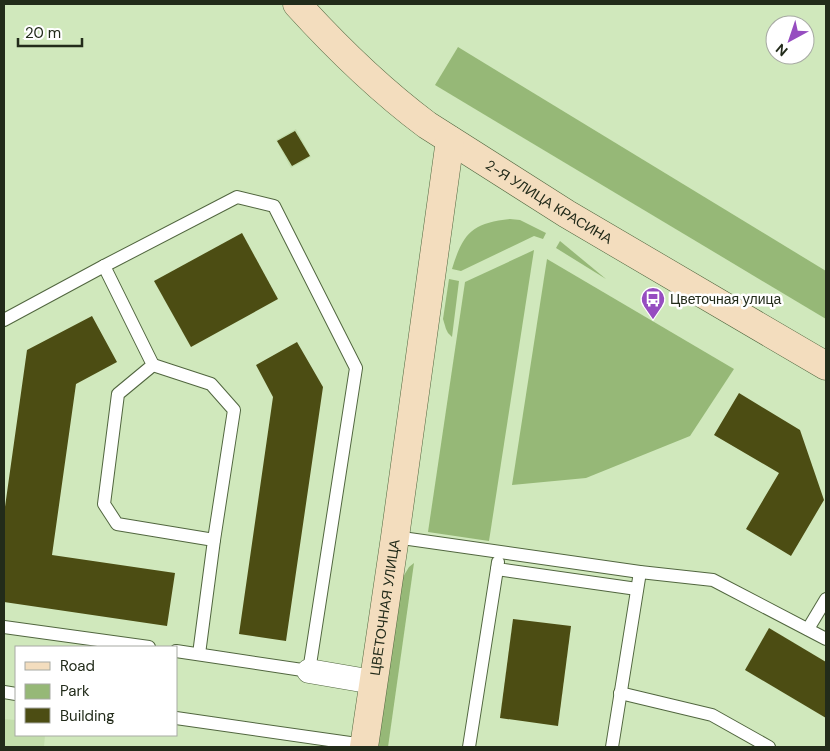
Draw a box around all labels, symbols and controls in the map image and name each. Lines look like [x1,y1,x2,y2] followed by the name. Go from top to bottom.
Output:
[18,15,81,47] scale bar
[765,15,815,65] north arrow
[25,23,61,43] text: 20 m
[772,40,791,60] text: N
[482,156,616,248] street label: 2-Я УЛИЦА КРАСИНА
[640,286,666,320] bus stop icon: Цветочная улица
[670,290,782,308] place label: Цветочная улица
[366,537,404,677] street label: ЦВЕТОЧНАЯ УЛИЦА
[15,646,178,736] legend
[60,656,95,676] text: Road
[60,681,90,701] text: Park
[60,706,115,726] text: Building

